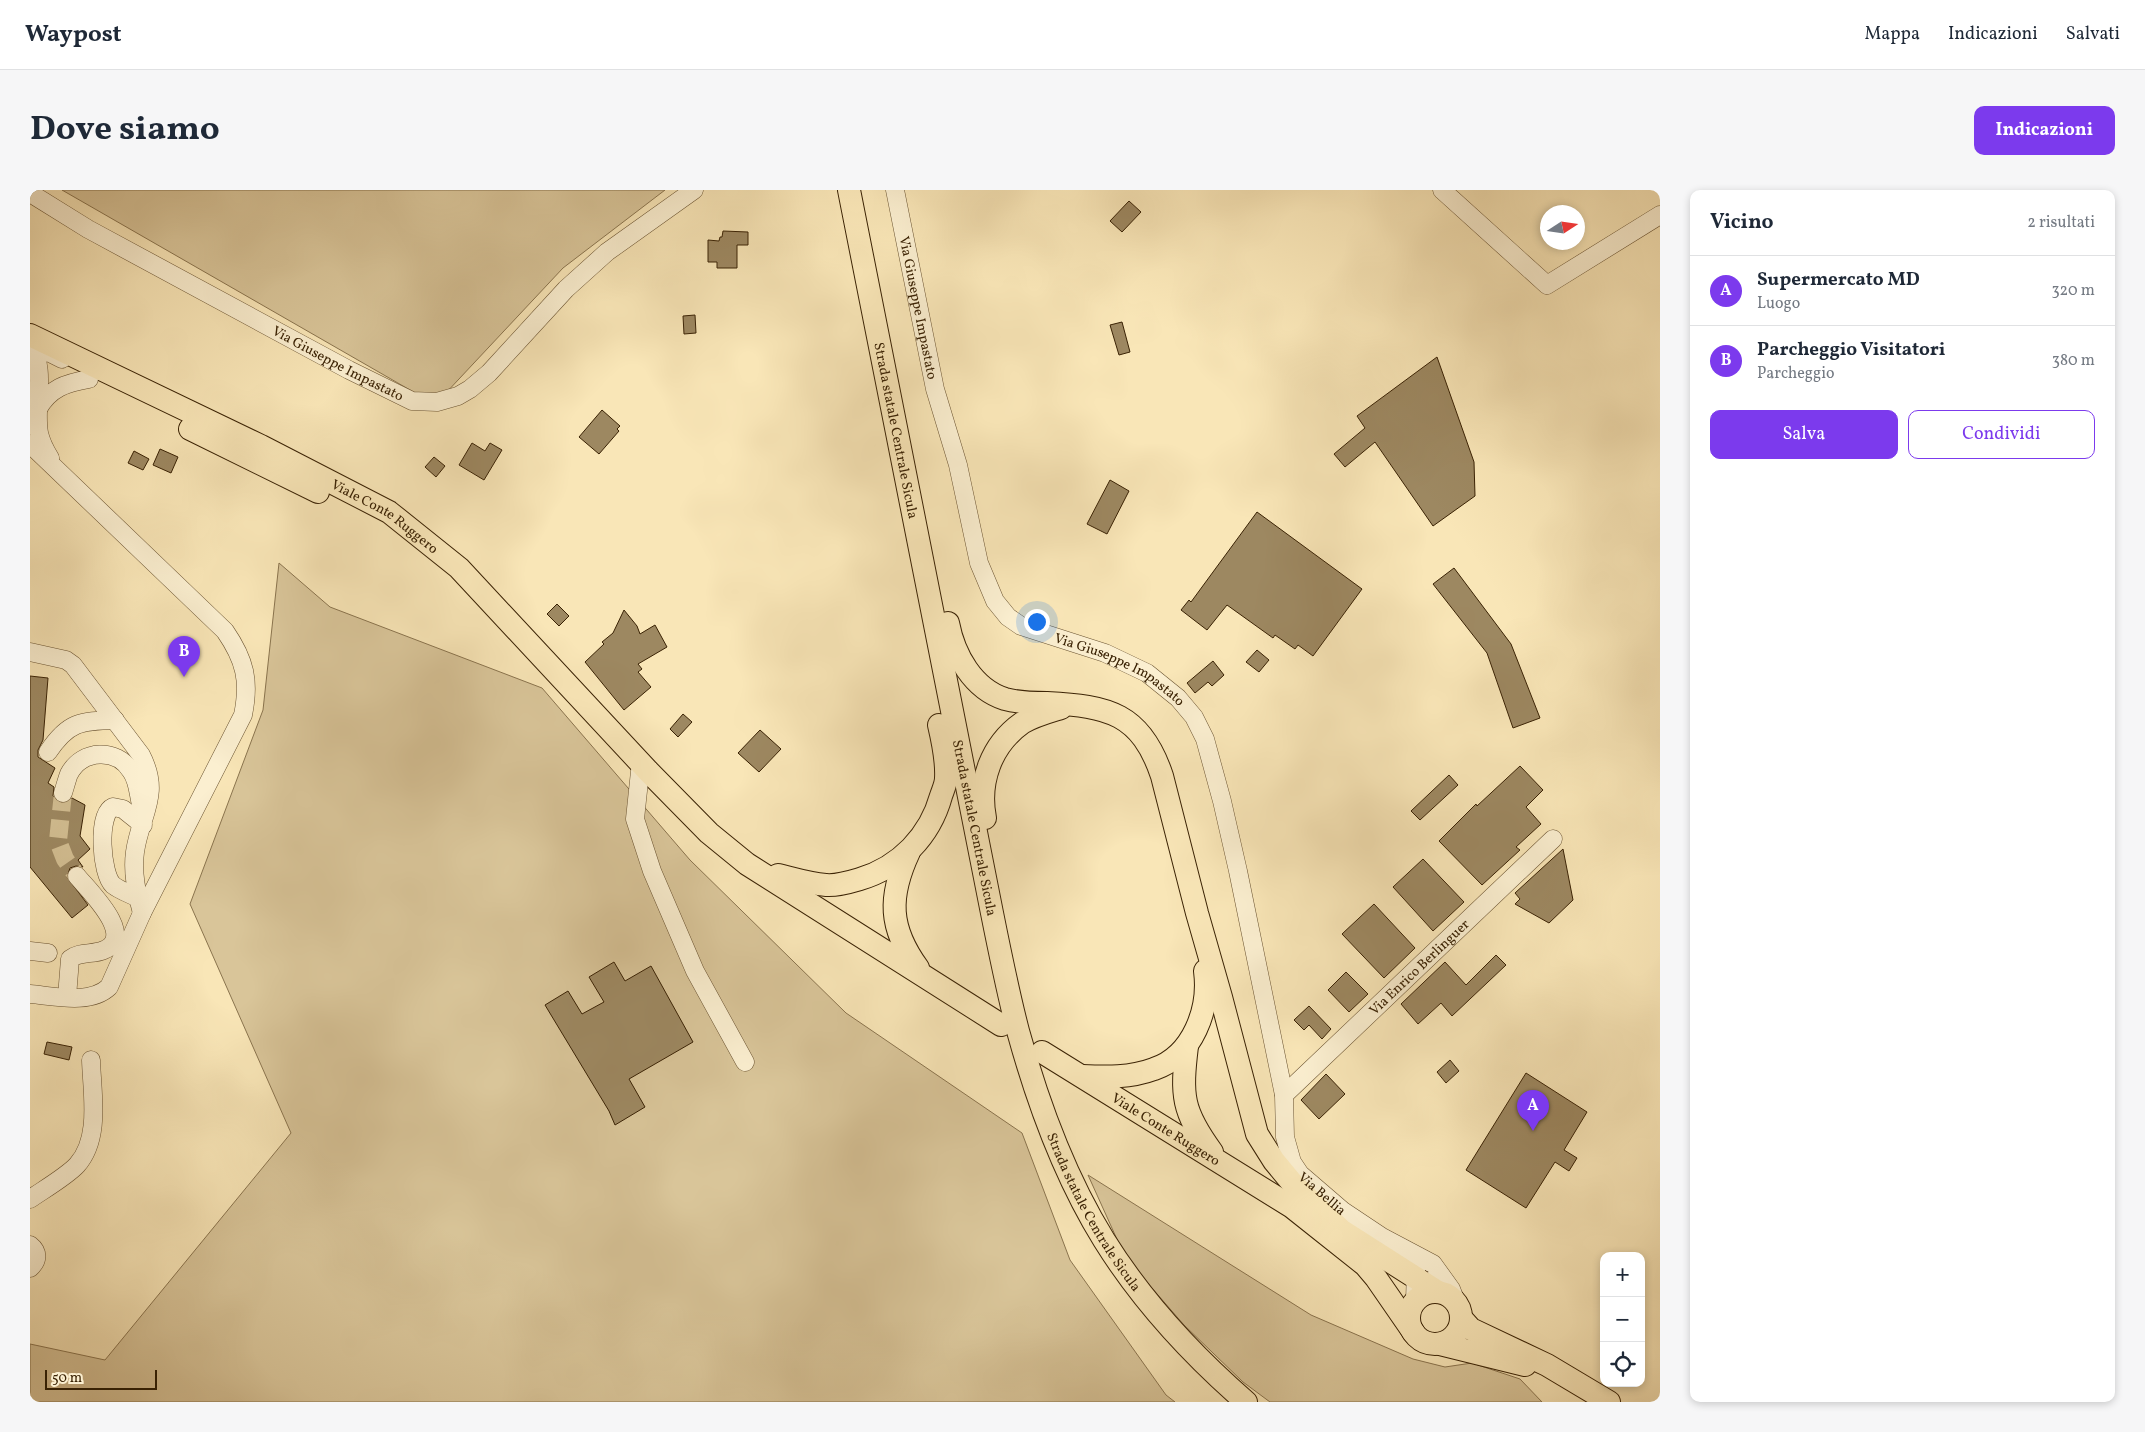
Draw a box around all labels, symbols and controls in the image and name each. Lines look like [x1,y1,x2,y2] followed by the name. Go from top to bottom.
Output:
[25,18,122,52] text: Waypost
[1865,22,1920,47] text: Mappa
[1948,22,2038,47] text: Indicazioni
[2066,22,2120,47] text: Salvati
[30,106,220,154] text: Dove siamo
[1974,106,2115,155] button: Indicazioni
[1540,205,1585,250] north arrow
[1710,208,1774,237] text: Vicino
[2027,212,2095,234] text: 2 risultati
[894,235,941,381] street label: Via Giuseppe Impastato
[1757,267,1920,293] text: Supermercato MD
[1720,280,1732,302] text: A
[2051,280,2095,302] text: 320 m
[1757,293,1800,315] text: Luogo
[268,322,406,406] street label: Via Giuseppe Impastato
[1757,337,1946,363] text: Parcheggio Visitatori
[868,341,922,520] street label: Strada statale Centrale Sicula
[1721,350,1731,372] text: B
[2052,350,2095,372] text: 380 m
[1757,363,1835,385] text: Parcheggio
[1710,410,1898,459] button: Salva
[1908,410,2095,459] button: Condividi
[327,476,442,559] street label: Viale Conte Ruggero
[1024,609,1050,635] your location
[1052,629,1189,710] street label: Via Giuseppe Impastato
[168,636,200,677] pin: B
[947,738,1000,918] street label: Strada statale Centrale Sicula
[1365,915,1474,1020] street label: Via Enrico Berlinguer
[1107,1089,1223,1171] street label: Viale Conte Ruggero
[1517,1090,1549,1131] pin: A
[1041,1130,1145,1296] street label: Strada statale Centrale Sicula
[1293,1168,1350,1221] street label: Via Bellia
[1600,1252,1645,1387] map controls
[1600,1252,1645,1297] button: +
[1600,1297,1645,1342] button: −
[1600,1342,1645,1387] button: locate
[45,1367,158,1390] scale bar
[52,1369,82,1388] text: 50 m

